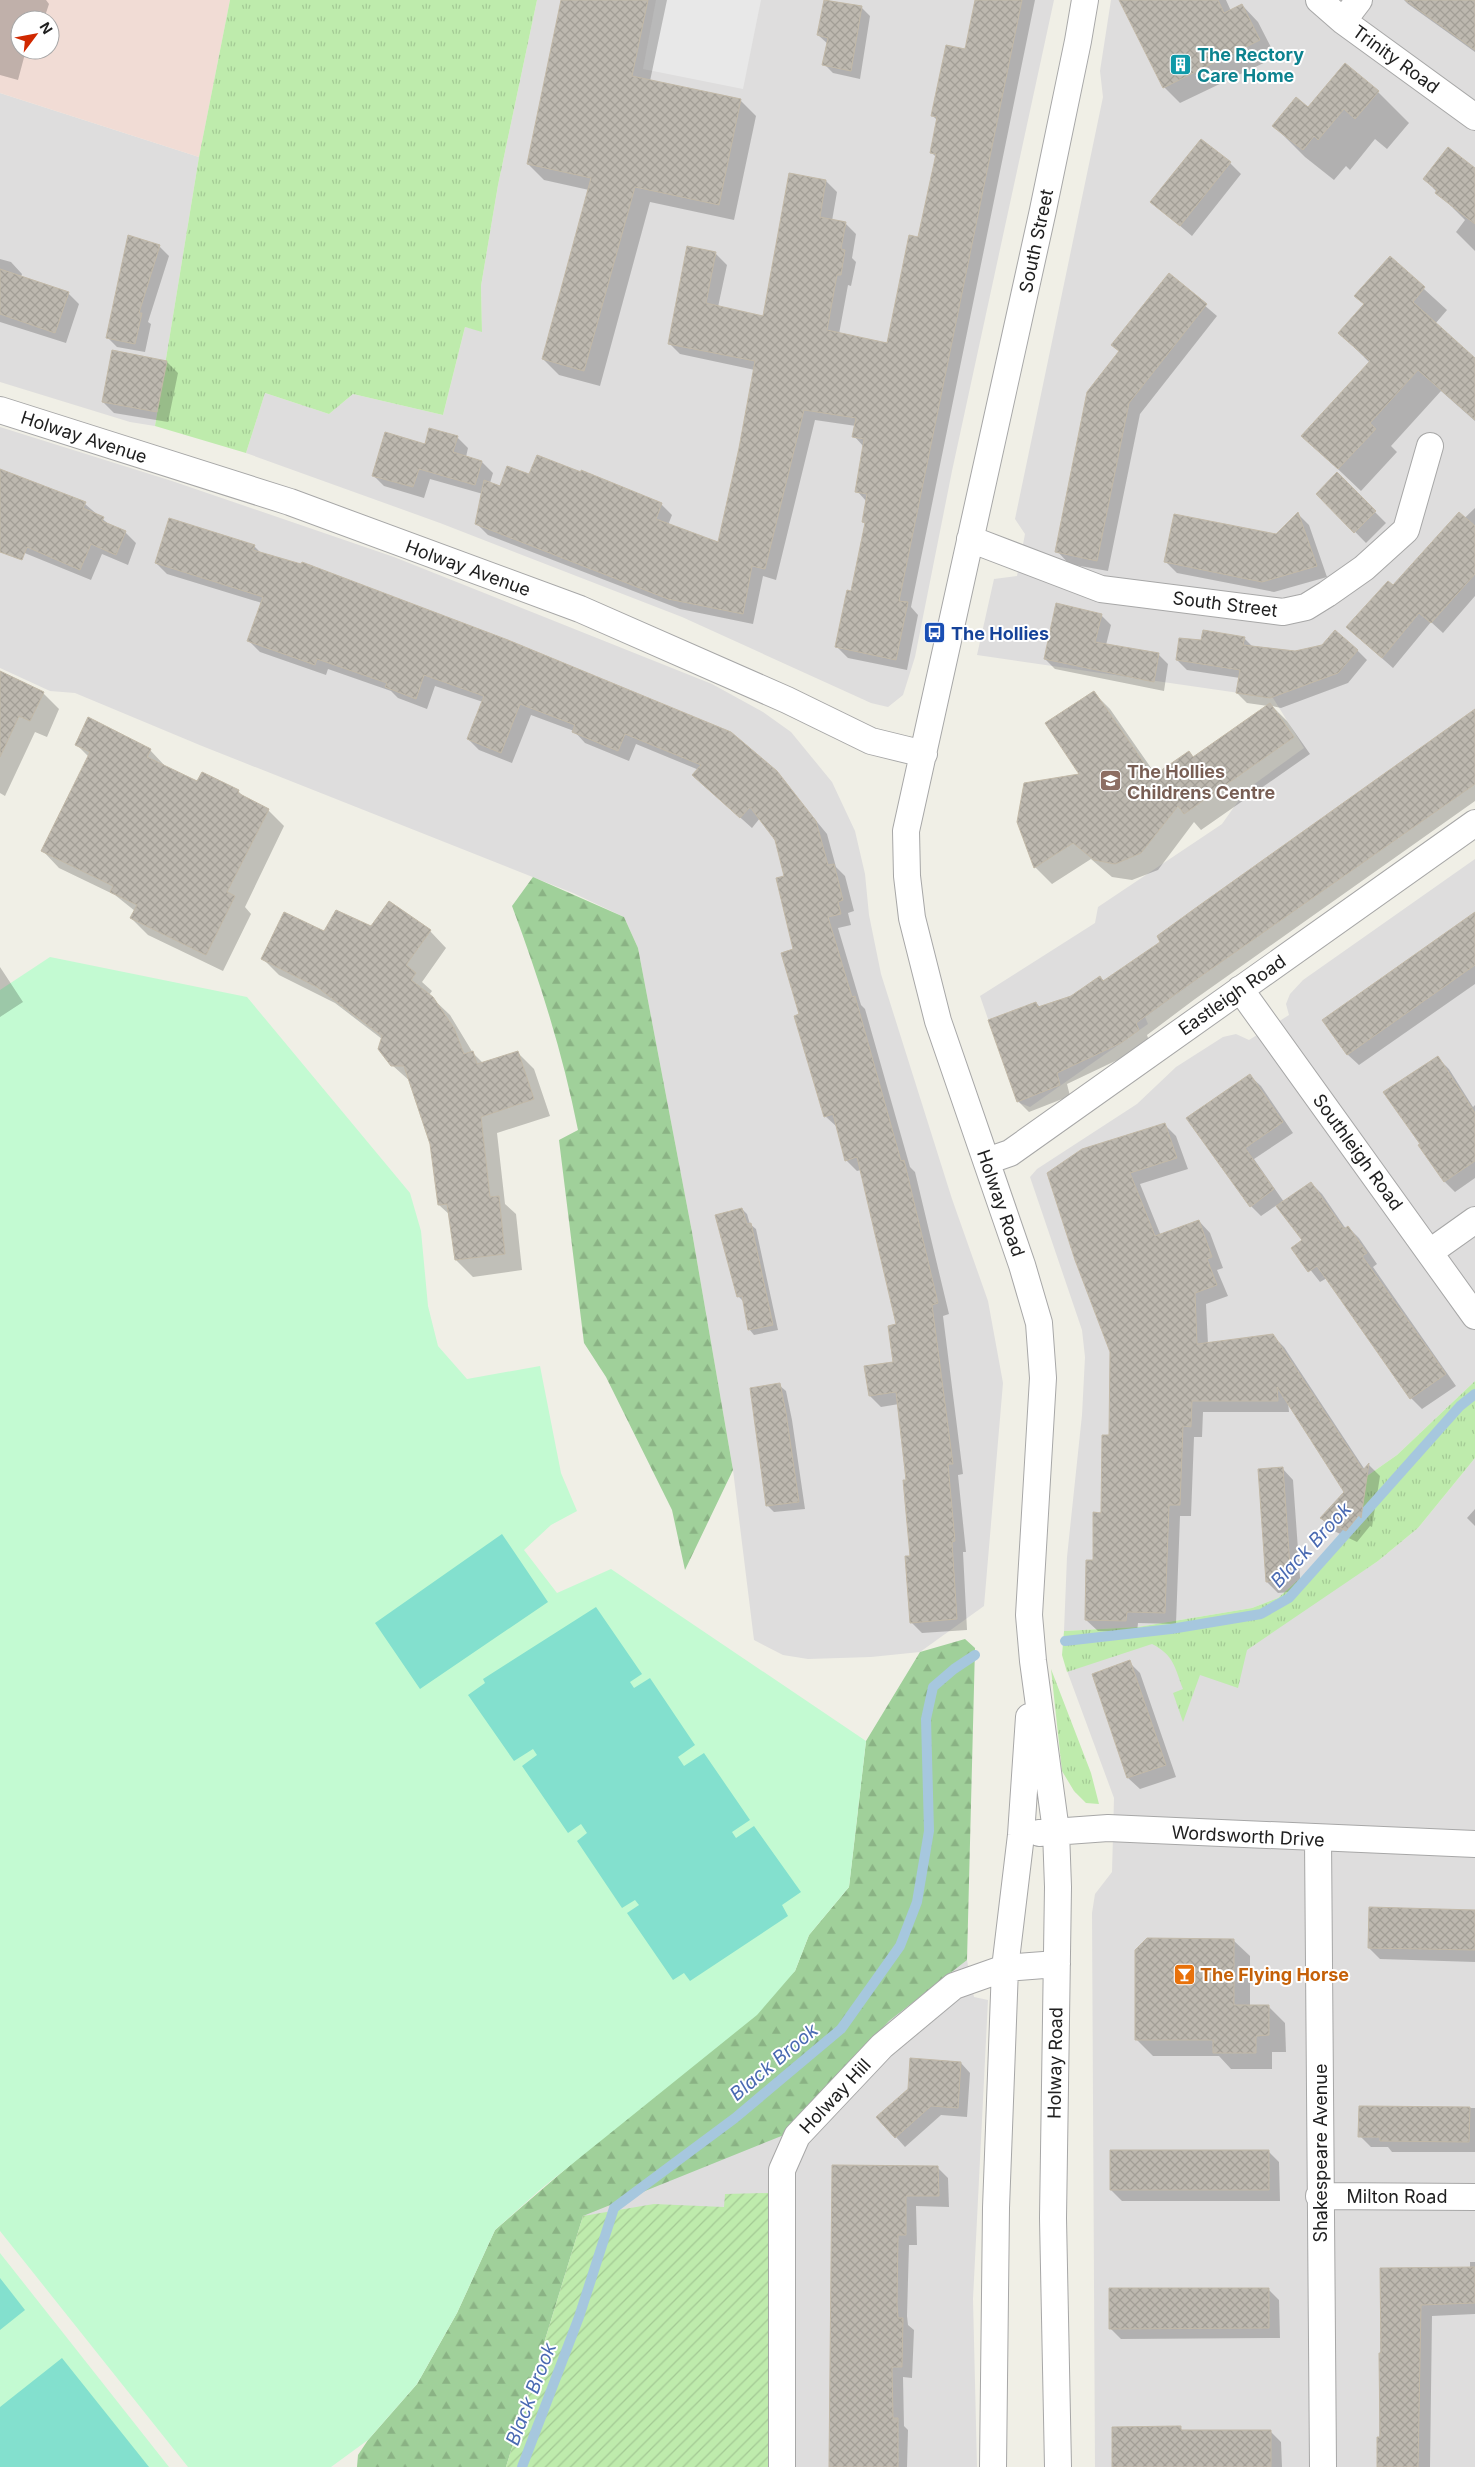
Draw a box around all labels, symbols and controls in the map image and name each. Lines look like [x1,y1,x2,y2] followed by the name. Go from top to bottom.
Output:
[10,10,60,60] north arrow
[36,19,56,37] text: N
[1349,21,1443,97] street label: Trinity Road
[1197,44,1304,86] place label: The Rectory Care Home
[1169,52,1193,76] building icon: The Rectory Care Home
[1015,187,1057,295] street label: South Street
[18,407,150,467] street label: Holway Avenue
[403,536,533,600] street label: Holway Avenue
[1171,587,1279,621] street label: South Street
[923,621,947,645] bus stop icon: The Hollies
[951,623,1049,644] place label: The Hollies
[1127,761,1276,803] place label: The Hollies Childrens Centre
[1099,769,1123,793] school or university icon: The Hollies Childrens Centre
[1174,950,1290,1040] street label: Eastleigh Road
[1309,1090,1407,1214] street label: Southleigh Road
[973,1147,1029,1259] street label: Holway Road
[1266,1497,1357,1592] water label: Black Brook
[1171,1822,1325,1850] street label: Wordsworth Drive
[1172,1962,1196,1986] bar icon: The Flying Horse
[1200,1964,1349,1985] place label: The Flying Horse
[1044,2007,1066,2119] street label: Holway Road
[725,2018,823,2105] water label: Black Brook
[795,2054,875,2138] street label: Holway Hill
[1310,2064,1331,2242] street label: Shakespeare Avenue
[1347,2186,1447,2207] street label: Milton Road
[501,2339,561,2448] water label: Black Brook

